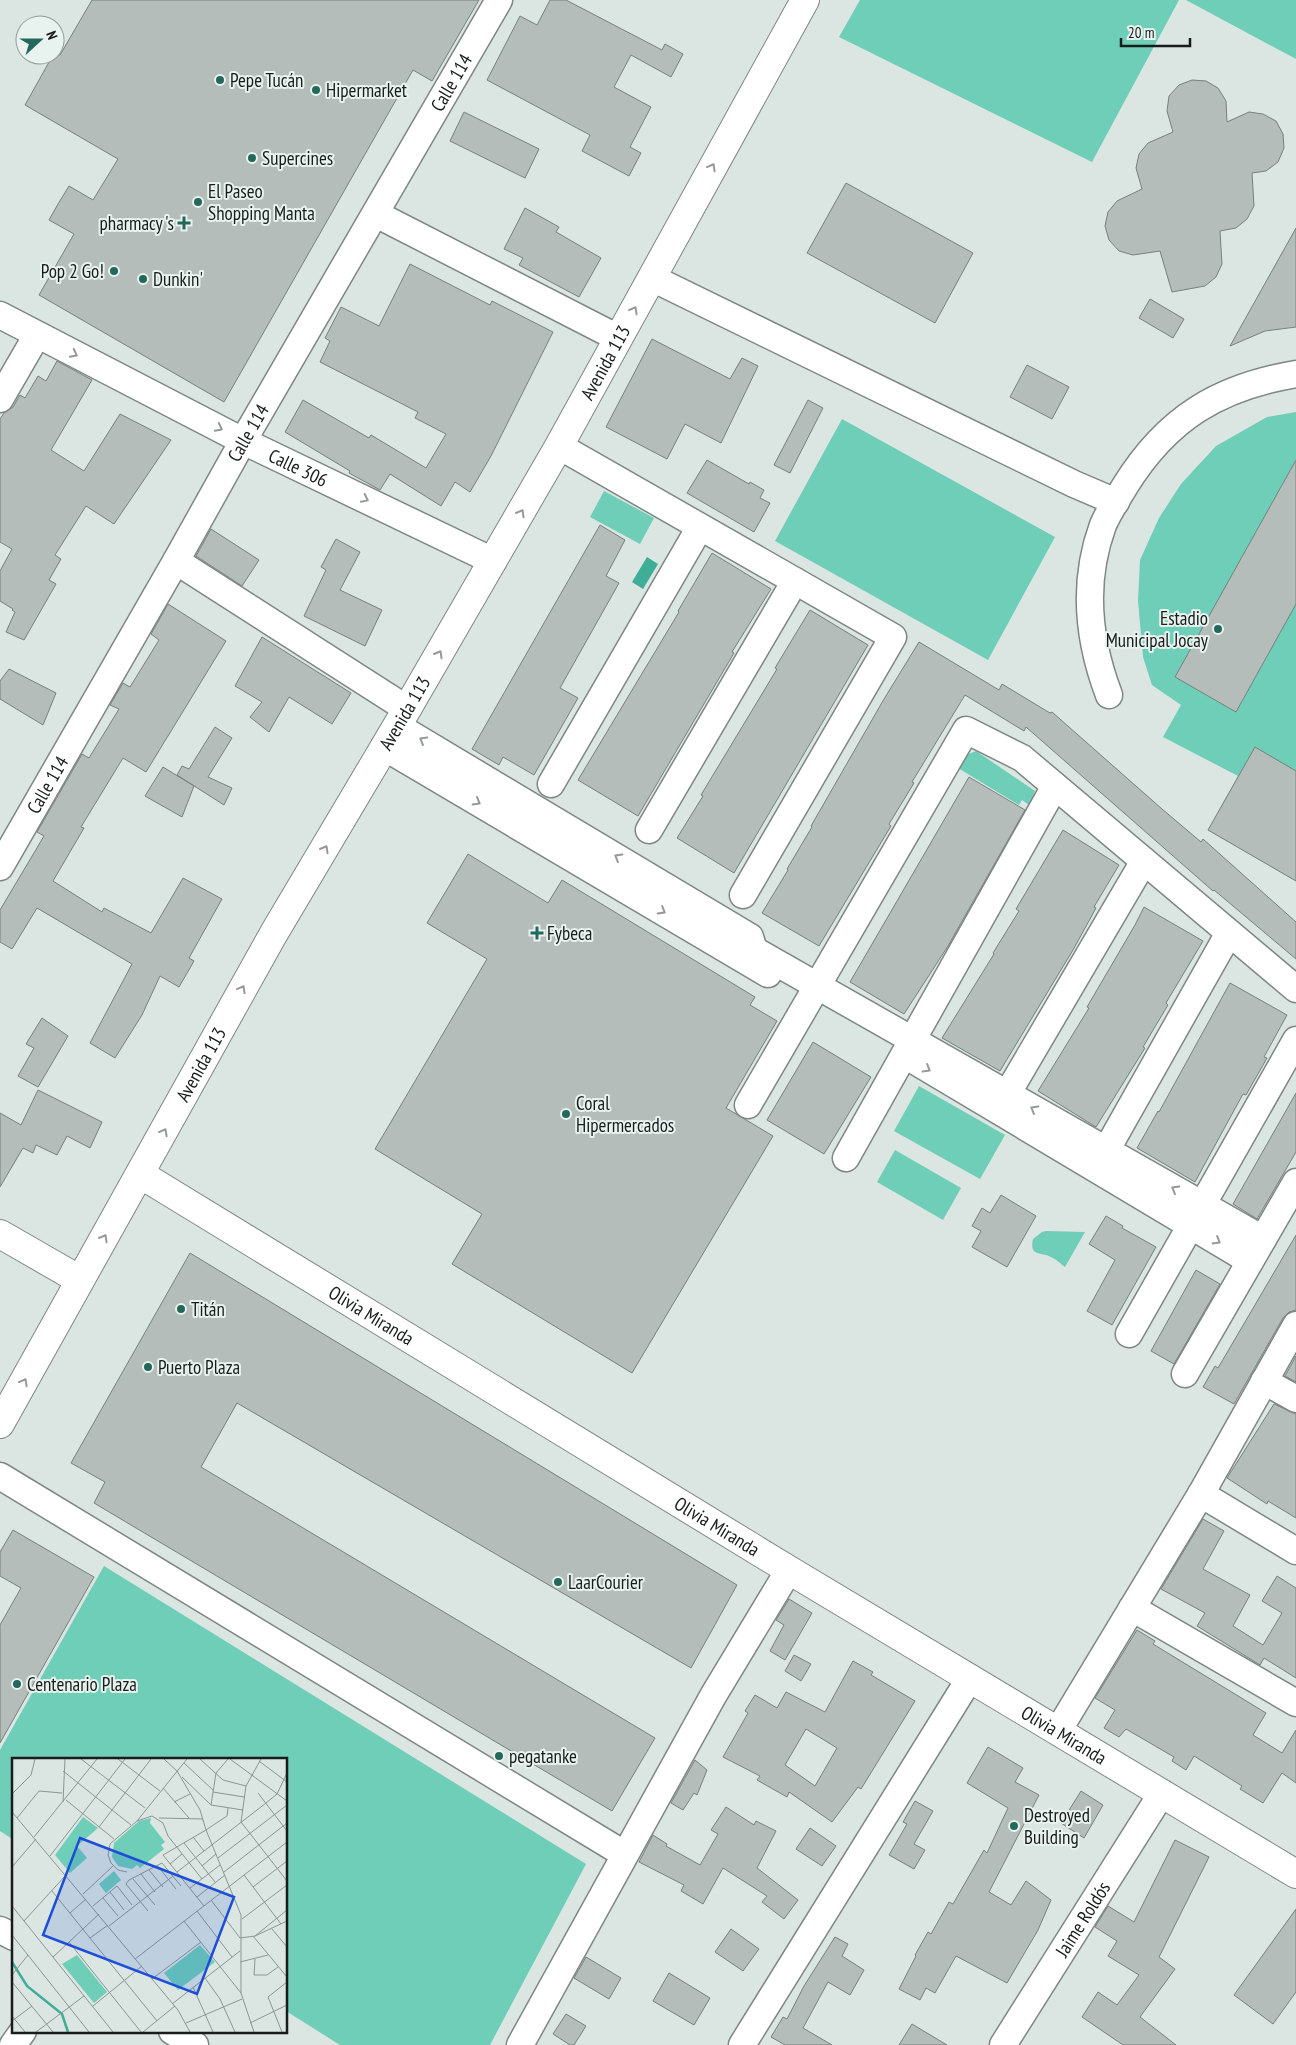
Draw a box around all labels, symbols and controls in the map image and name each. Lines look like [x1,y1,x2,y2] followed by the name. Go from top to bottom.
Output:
[15,15,65,65] north arrow
[1121,15,1190,47] scale bar
[1128,23,1154,42] text: 20 m
[42,29,62,42] text: N
[425,49,477,116] street label: Calle 114
[230,68,303,92] place label: Pepe Tucán
[214,74,226,86] marker: Pepe Tucán
[326,78,408,102] place label: Hipermarket
[310,84,322,96] marker: Hipermarket
[262,146,333,170] place label: Supercines
[246,152,258,164] marker: Supercines
[706,164,716,173] one-way arrow
[208,179,315,225] place label: El Paseo Shopping Manta
[192,196,204,208] marker: El Paseo Shopping Manta
[100,211,174,235] place label: pharmacy 's
[178,217,190,229] marker: pharmacy 's
[41,259,104,283] place label: Pop 2 Go!
[108,265,120,277] marker: Pop 2 Go!
[153,267,203,291] place label: Dunkin'
[137,273,149,285] marker: Dunkin'
[627,306,637,315] one-way arrow
[575,321,635,404] street label: Avenida 113
[69,348,78,358] one-way arrow
[222,399,274,466] street label: Calle 114
[214,422,223,432] one-way arrow
[265,443,332,492] street label: Calle 306
[360,493,369,504] one-way arrow
[514,509,524,518] one-way arrow
[1106,606,1209,652] place label: Estadio Municipal Jocay
[1212,623,1224,635] marker: Estadio Municipal Jocay
[433,650,443,659] one-way arrow
[373,672,435,754] street label: Avenida 113
[419,737,428,747] one-way arrow
[21,751,74,818] street label: Calle 114
[472,796,481,806] one-way arrow
[318,846,328,855] one-way arrow
[614,854,623,864] one-way arrow
[657,905,666,915] one-way arrow
[547,921,592,945] place label: Fybeca
[531,927,543,939] marker: Fybeca
[236,986,246,995] one-way arrow
[170,1023,231,1106] street label: Avenida 113
[922,1062,931,1072] one-way arrow
[576,1091,674,1137] place label: Coral Hipermercados
[1030,1105,1039,1115] one-way arrow
[560,1108,572,1120] marker: Coral Hipermercados
[158,1128,168,1137] one-way arrow
[1171,1186,1180,1196] one-way arrow
[98,1235,108,1244] one-way arrow
[1212,1235,1221,1245] one-way arrow
[324,1280,418,1350] street label: Olivia Miranda
[191,1297,225,1321] place label: Titán
[175,1303,187,1315] marker: Titán
[158,1355,240,1379] place label: Puerto Plaza
[142,1361,154,1373] marker: Puerto Plaza
[17,1378,27,1387] one-way arrow
[670,1491,764,1561] street label: Olivia Miranda
[568,1570,644,1594] place label: LaarCourier
[552,1576,564,1588] marker: LaarCourier
[27,1672,137,1696] place label: Centenario Plaza
[11,1678,23,1690] marker: Centenario Plaza
[1017,1700,1111,1770] street label: Olivia Miranda
[509,1744,577,1768] place label: pegatanke
[493,1750,505,1762] marker: pegatanke
[12,1758,288,2032] inset map
[1024,1803,1090,1849] place label: Destroyed Building
[1008,1820,1020,1832] marker: Destroyed Building
[1049,1877,1115,1962] street label: Jaime Roldós

